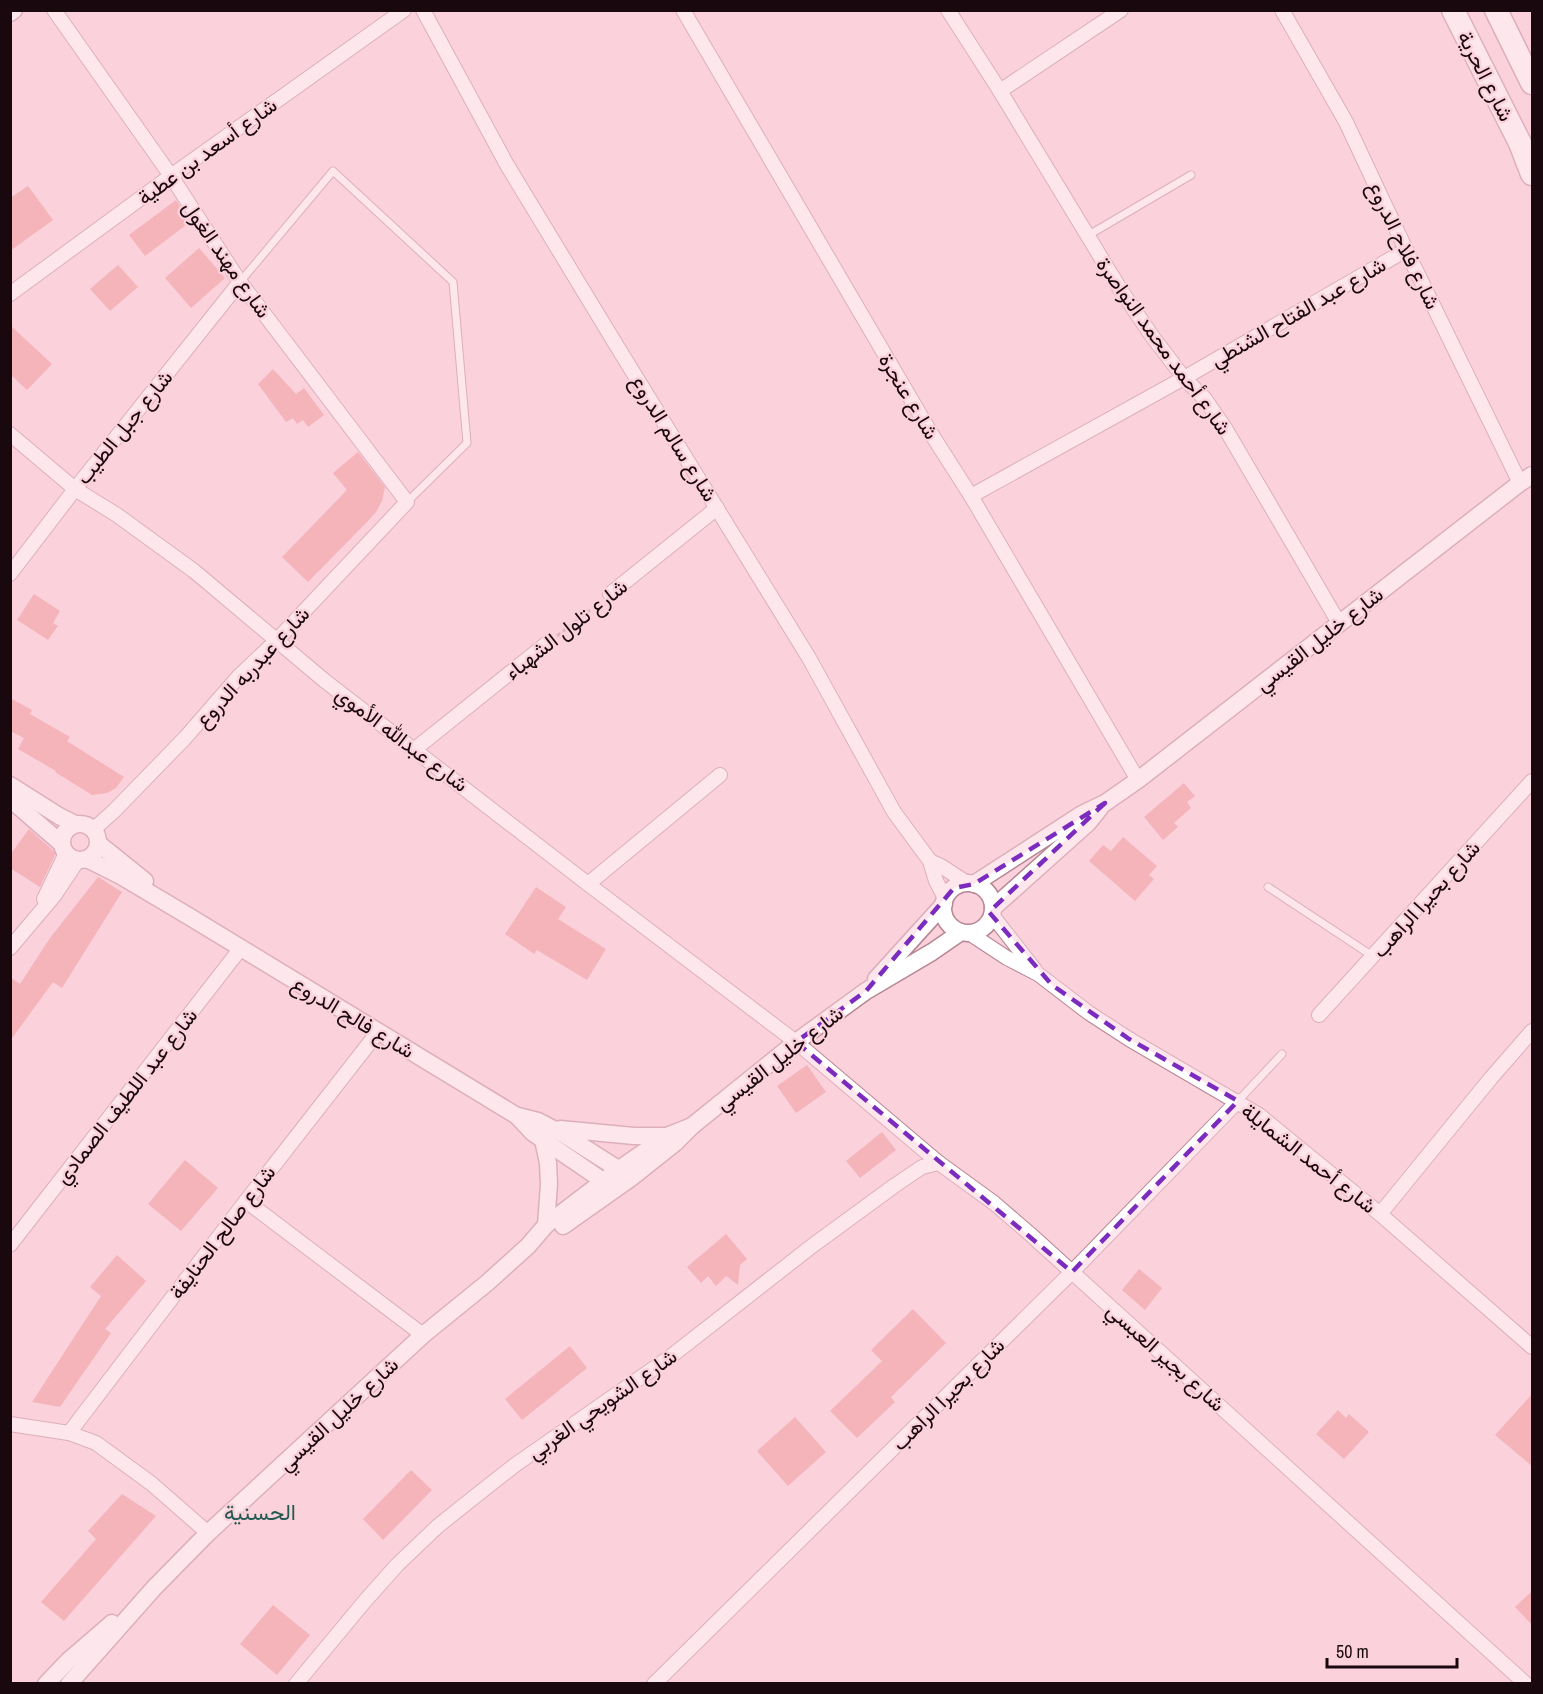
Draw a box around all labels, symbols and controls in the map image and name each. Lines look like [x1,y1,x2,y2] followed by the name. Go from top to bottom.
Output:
[1451,26,1521,126] street label: شارع الحرية
[131,90,283,212] street label: شارع أسعد بن عطية
[1360,176,1448,314] street label: شارع فلاح الدروع
[176,194,278,324] street label: شارع مهند الغول
[1205,250,1393,377] street label: شارع عبد الفتاح الشنطي
[1090,251,1238,441] street label: شارع أحمد محمد النواصرة
[872,348,946,444] street label: شارع عنجرة
[69,364,179,490] street label: شارع جبل الطيب
[623,369,725,507] street label: شارع سالم الدروع
[499,572,633,686] street label: شارع تلول الشهباء
[1249,580,1391,701] street label: شارع خليل القيسي
[188,600,316,734] street label: شارع عبدربه الدروع
[328,679,475,801] street label: شارع عبدالله الأموي
[1365,834,1487,964] street label: شارع بحيرا الراهب
[286,969,420,1065] street label: شارع فالح الدروع
[709,999,851,1120] street label: شارع خليل القيسي
[48,1002,206,1192] street label: شارع عبد اللطيف الصمادي
[1235,1096,1383,1220] street label: شارع أحمد الشمايلة
[162,1159,282,1305] street label: شارع صالح الحنايفة
[1098,1296,1232,1420] street label: شارع بجير العبسي
[885,1331,1011,1457] street label: شارع بحيرا الراهب
[521,1341,684,1469] street label: شارع الشويحي الغربي
[271,1350,407,1480] street label: شارع خليل القيسي
[224,1497,296,1527] district label: الحسنية
[1327,1631,1458,1669] scale bar
[1336,1639,1369,1664] text: 50 m

